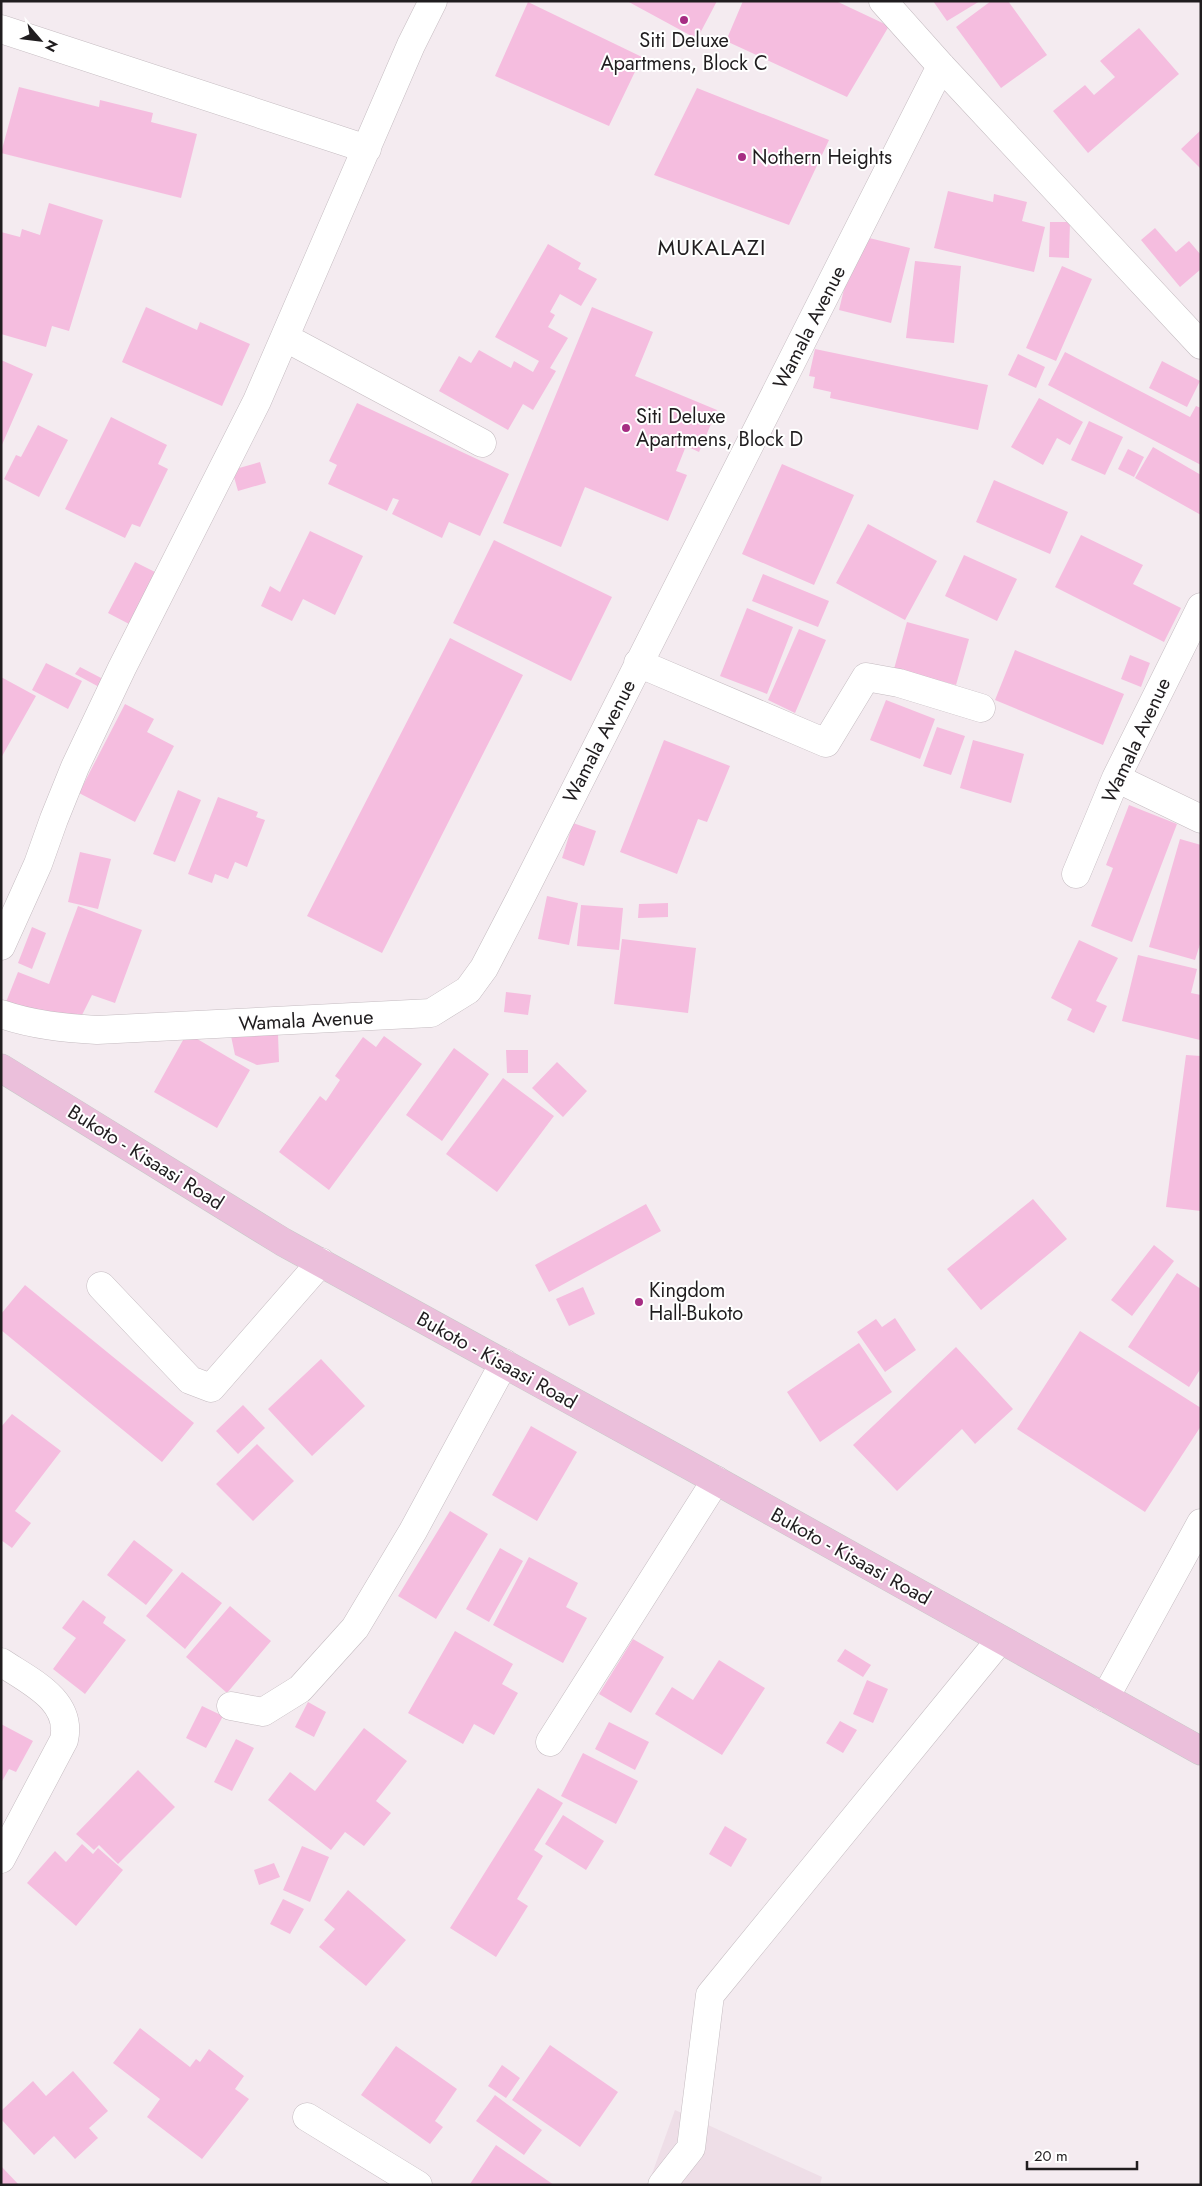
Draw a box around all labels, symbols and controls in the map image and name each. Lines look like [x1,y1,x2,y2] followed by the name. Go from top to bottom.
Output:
[678,14,690,26] marker: Siti Deluxe Apartmens, Block C
[15,15,65,65] north arrow
[600,26,768,78] place label: Siti Deluxe Apartmens, Block C
[40,36,63,56] text: N
[752,143,892,172] place label: Nothern Heights
[736,151,748,163] marker: Nothern Heights
[657,231,767,263] district label: MUKALAZI
[766,260,853,394] street label: Wamala Avenue
[636,402,803,454] place label: Siti Deluxe Apartmens, Block D
[620,422,632,434] marker: Siti Deluxe Apartmens, Block D
[1095,673,1178,808] street label: Wamala Avenue
[556,674,643,808] street label: Wamala Avenue
[238,1002,374,1039] street label: Wamala Avenue
[62,1098,229,1217] street label: Bukoto - Kisaasi Road
[649,1276,743,1328] place label: Kingdom Hall-Bukoto
[633,1296,645,1308] marker: Kingdom Hall-Bukoto
[411,1304,582,1417] street label: Bukoto - Kisaasi Road
[765,1500,936,1613] street label: Bukoto - Kisaasi Road
[1027,2138,1137,2170] scale bar
[1034,2145,1068,2167] text: 20 m

